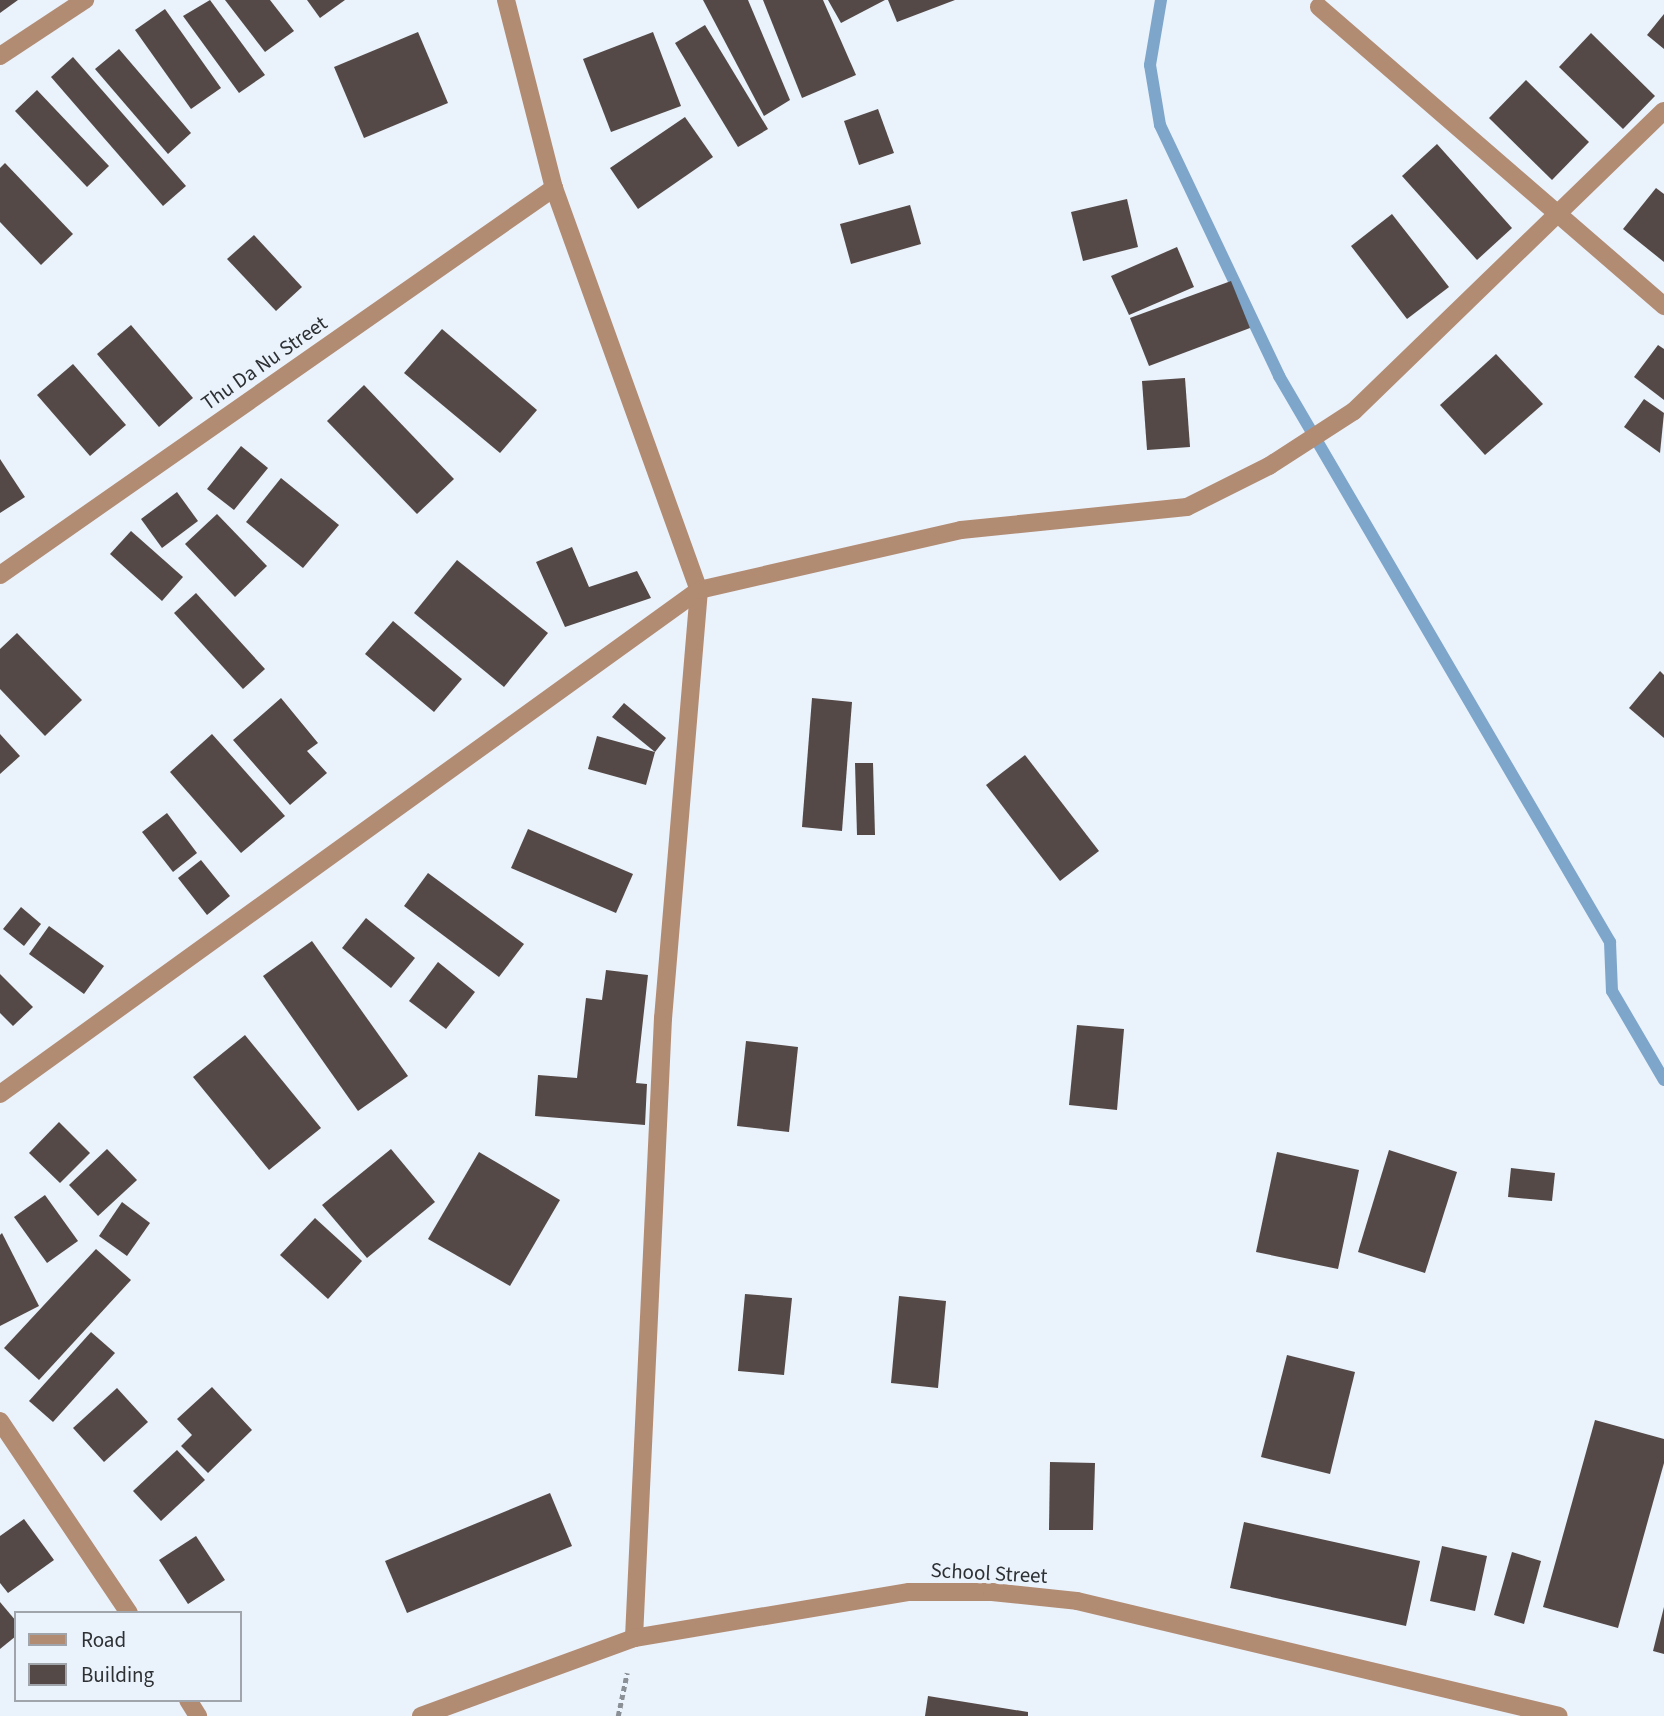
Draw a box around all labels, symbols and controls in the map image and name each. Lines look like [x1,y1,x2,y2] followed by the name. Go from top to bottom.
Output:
[196,310,332,416] street label: Thu Da Nu Street
[930,1557,1048,1589] street label: School Street
[14,1611,242,1702] legend
[81,1625,126,1655] text: Road
[81,1660,154,1690] text: Building

